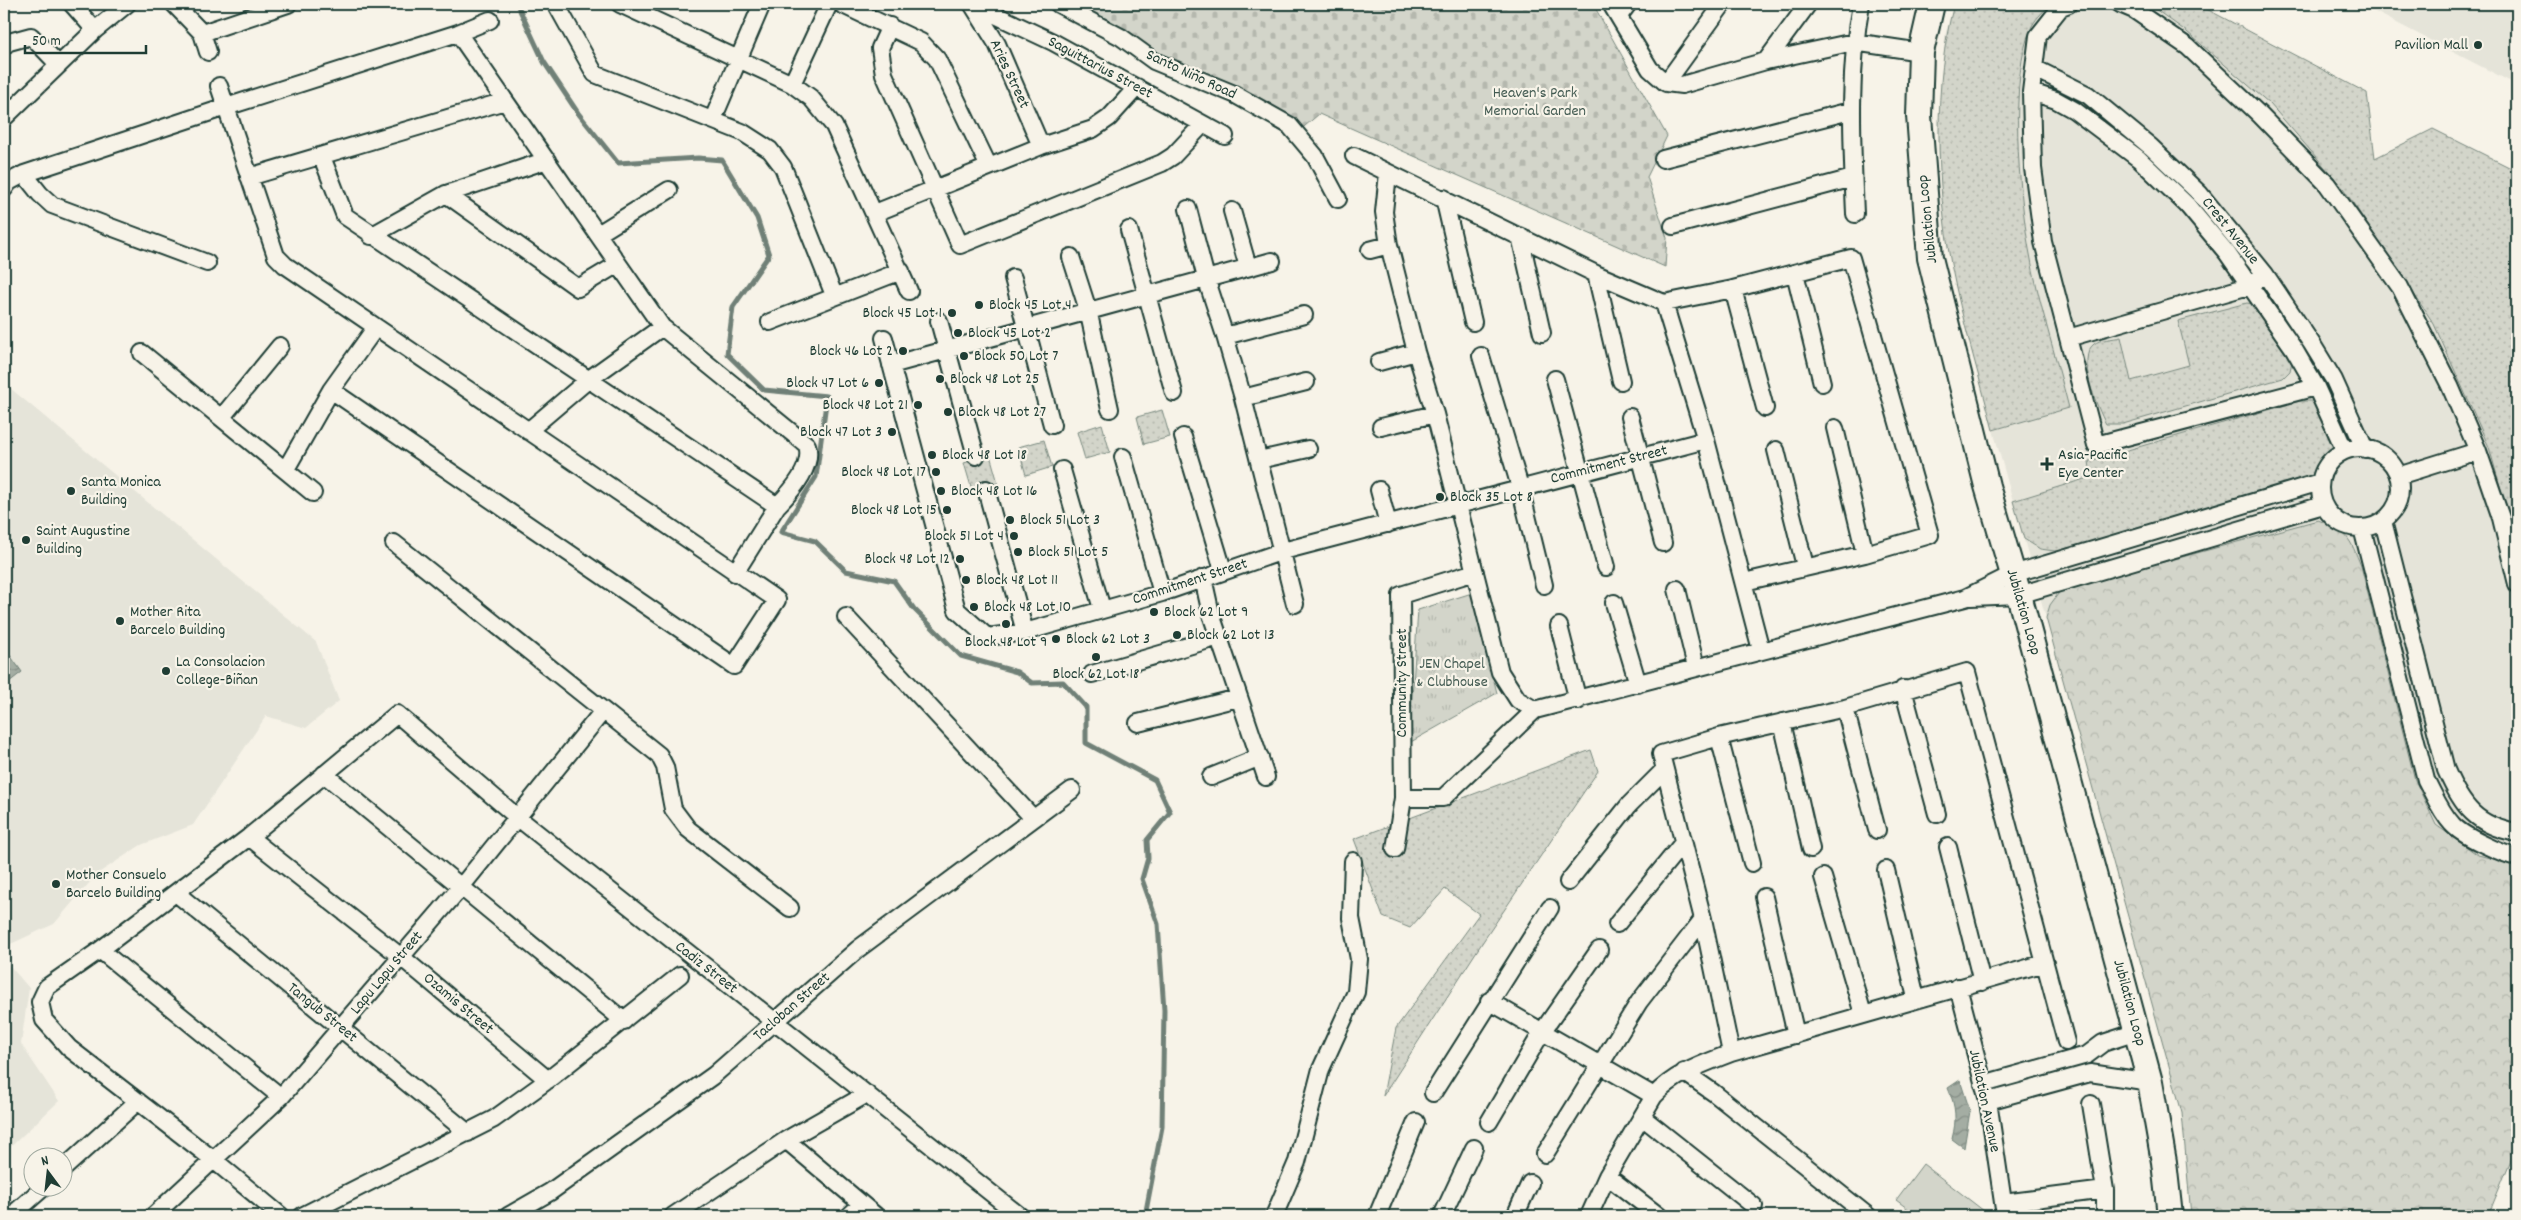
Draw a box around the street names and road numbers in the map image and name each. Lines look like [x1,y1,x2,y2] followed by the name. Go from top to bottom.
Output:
[1044,31,1157,105] street label: Saguittarius Street
[983,36,1035,112] street label: Aries Street
[1142,44,1240,106] street label: Santo Niño Road
[1912,174,1944,264] street label: Jubilation Loop
[2196,192,2264,270] street label: Crest Avenue
[1548,439,1670,491] street label: Commitment Street
[1130,553,1251,611] street label: Commitment Street
[2000,566,2046,658] street label: Jubilation Loop
[1391,628,1414,738] street label: Community Street
[345,926,429,1020] street label: Lapu Lapu Street
[670,936,742,1000] street label: Cadiz Street
[2106,957,2152,1049] street label: Jubilation Loop
[748,967,836,1047] street label: Tacloban Street
[418,968,498,1041] street label: Ozamis Street
[282,977,362,1049] street label: Tangub Street
[1962,1047,2006,1155] street label: Jubilation Avenue

